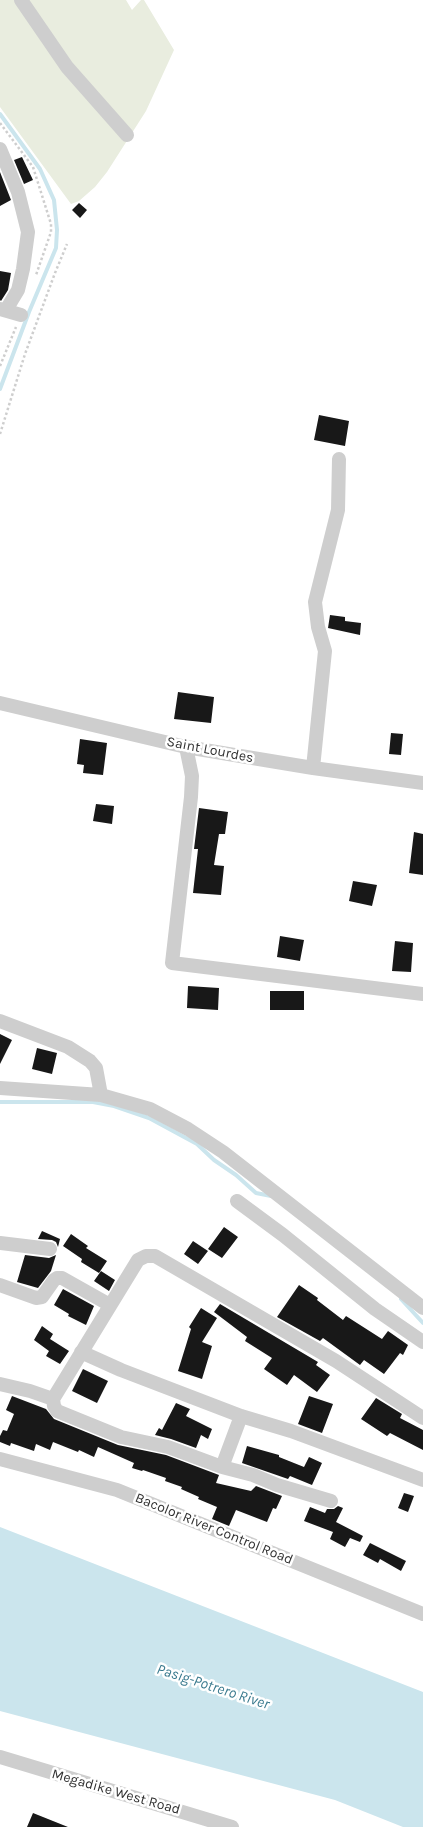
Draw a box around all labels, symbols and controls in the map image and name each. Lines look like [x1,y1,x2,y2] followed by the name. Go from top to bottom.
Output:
[165,733,255,767] street label: Saint Lourdes
[133,1490,295,1568] street label: Bacolor River Control Road
[154,1660,272,1714] water label: Pasig-Potrero River
[50,1766,182,1818] street label: Megadike West Road

